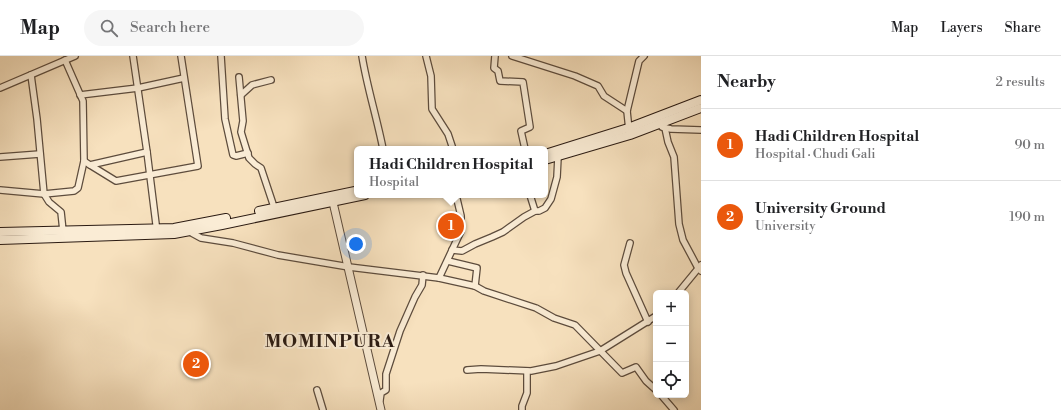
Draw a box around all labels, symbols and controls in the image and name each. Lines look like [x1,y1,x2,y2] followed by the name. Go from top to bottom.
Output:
[84,10,364,46] search box
[20,16,60,40] text: Map
[98,17,120,39] icon: search
[130,18,210,37] text: Search here
[891,19,918,37] text: Map
[940,19,983,37] text: Layers
[1005,19,1041,37] text: Share
[717,71,776,93] text: Nearby
[996,74,1045,90] text: 2 results
[755,127,919,146] text: Hadi Children Hospital
[727,137,733,153] text: 1
[1014,137,1045,153] text: 90 m
[354,146,548,198] popup
[755,146,876,162] text: Hospital · Chudi Gali
[369,155,533,174] text: Hadi Children Hospital
[369,174,419,190] text: Hospital
[755,199,886,218] text: University Ground
[726,209,734,225] text: 2
[1009,209,1045,225] text: 190 m
[438,211,464,241] pin: 1
[755,218,816,234] text: University
[346,234,366,254] your location
[653,290,689,398] map controls
[653,290,689,326] button: +
[653,326,689,362] button: −
[265,330,395,353] district label: MOMINPURA
[183,349,209,379] pin: 2
[653,362,689,398] button: locate

